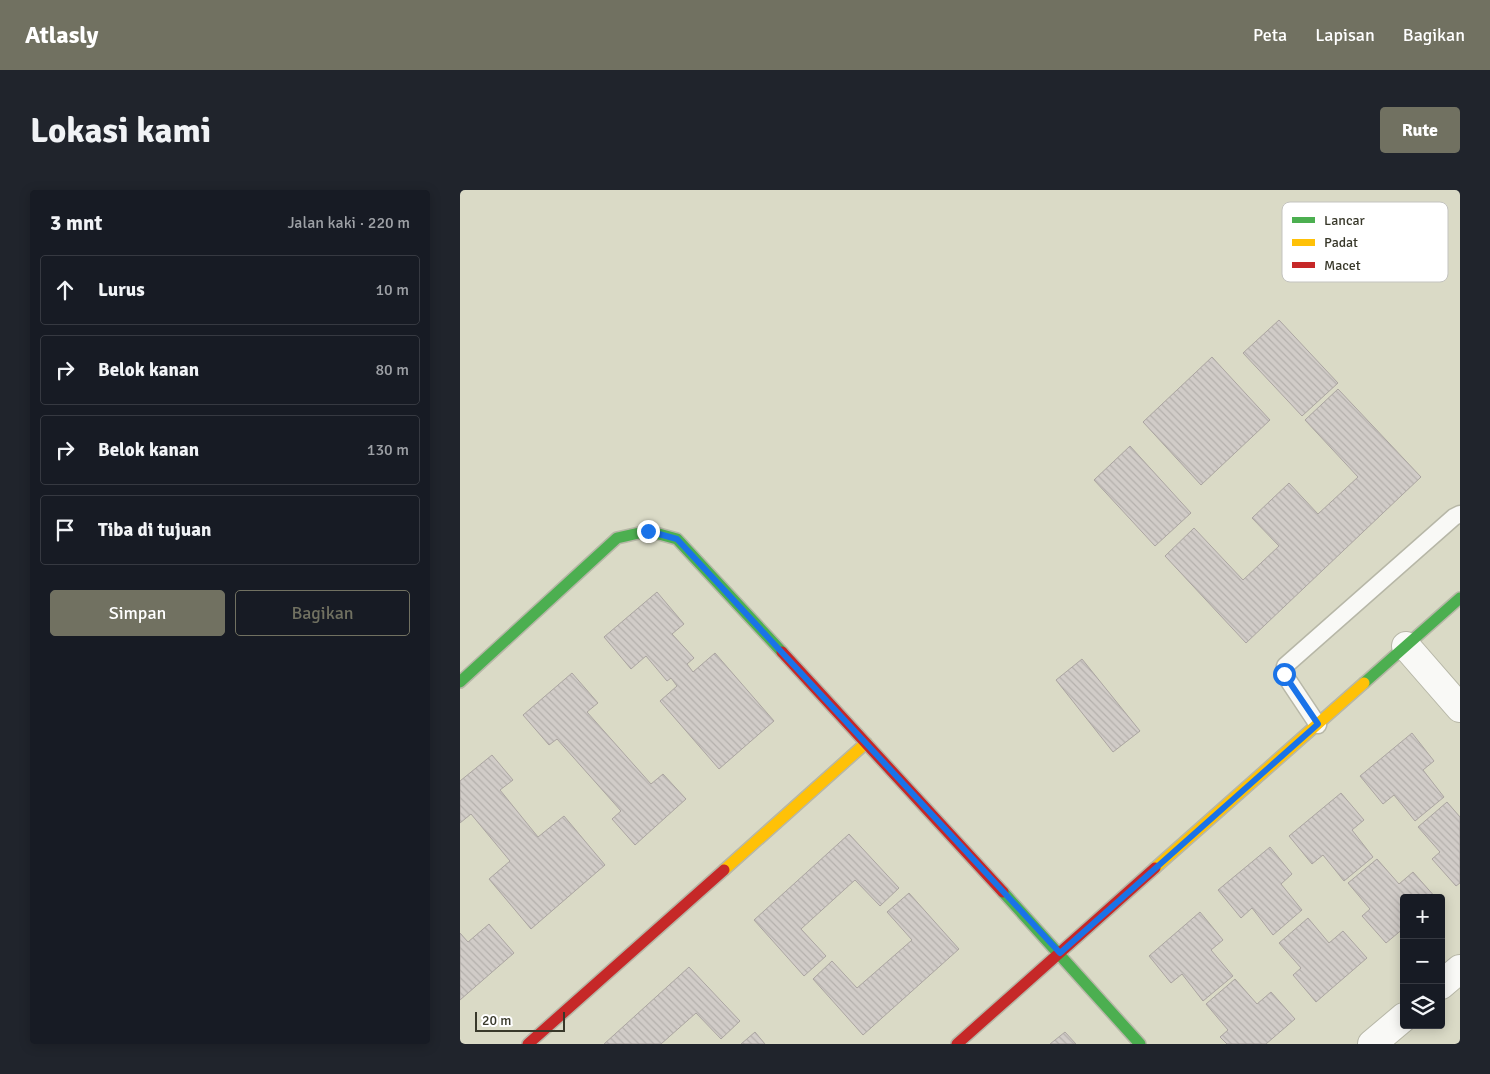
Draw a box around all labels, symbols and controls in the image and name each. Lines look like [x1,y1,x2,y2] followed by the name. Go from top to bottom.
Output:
[25,20,98,50] text: Atlasly
[1253,24,1287,46] text: Peta
[1315,24,1375,46] text: Lapisan
[1403,24,1465,46] text: Bagikan
[1380,107,1460,153] button: Rute
[30,109,211,152] text: Lokasi kami
[1282,202,1448,282] legend
[50,210,102,236] text: 3 mnt
[1324,212,1366,229] text: Lancar
[288,213,410,233] text: Jalan kaki · 220 m
[1324,234,1358,251] text: Padat
[1324,257,1361,274] text: Macet
[51,276,79,304] icon: ahead
[98,278,145,302] text: Lurus
[375,280,409,300] text: 10 m
[51,356,79,384] icon: right
[98,358,199,382] text: Belok kanan
[375,360,409,380] text: 80 m
[51,436,79,464] icon: right
[98,438,199,462] text: Belok kanan
[367,440,409,460] text: 130 m
[51,516,79,544] icon: arrive
[98,518,211,542] text: Tiba di tujuan
[637,520,660,543] route end
[50,590,225,636] button: Simpan
[235,590,410,636] button: Bagikan
[1273,663,1296,686] route start
[1400,894,1445,1029] map controls
[1400,894,1445,939] button: +
[1400,939,1445,984] button: −
[1400,984,1445,1029] button: layers
[475,1009,565,1032] scale bar
[482,1012,511,1029] text: 20 m

